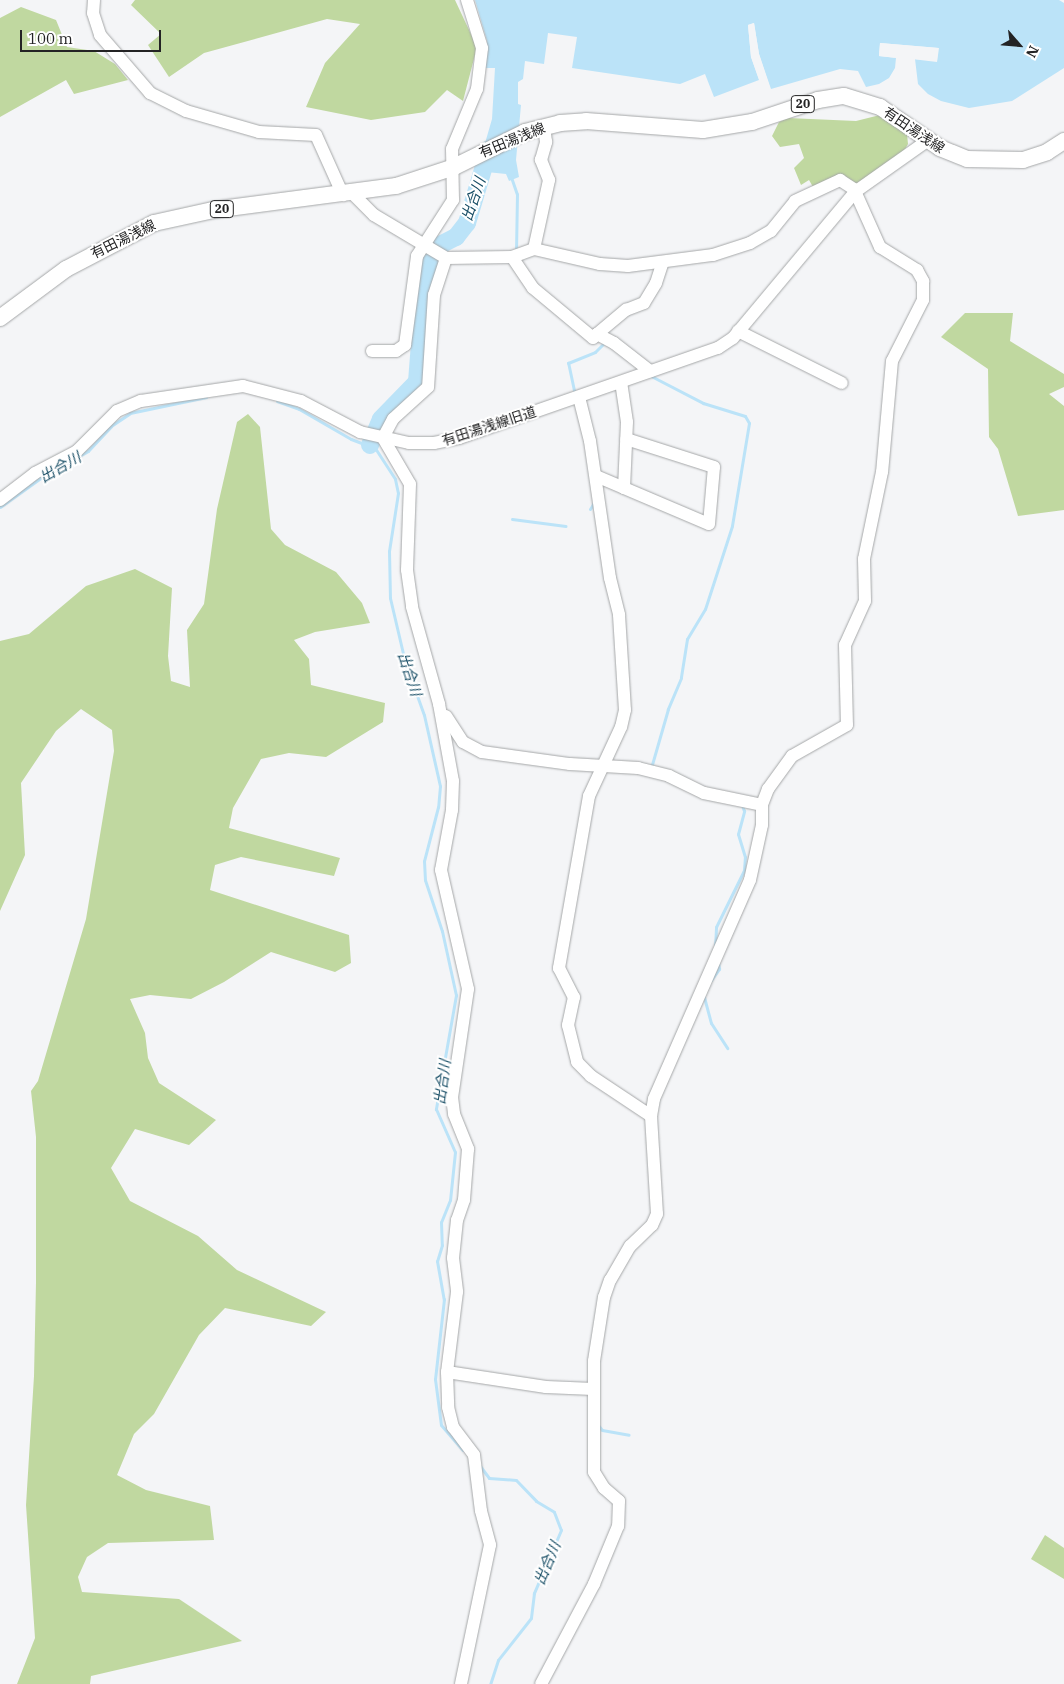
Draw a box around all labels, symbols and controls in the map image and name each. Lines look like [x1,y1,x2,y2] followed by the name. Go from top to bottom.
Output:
[22,20,164,52] scale bar
[994,20,1044,70] north arrow
[28,29,73,48] text: 100 m
[1022,43,1043,61] text: N
[790,95,816,114] road number: 20
[880,103,948,157] street label: 有田湯浅線
[476,119,548,161] street label: 有田湯浅線
[457,175,489,223] water label: 出合川
[210,200,234,218] road number: 20
[88,216,158,262] street label: 有田湯浅線
[440,403,538,449] street label: 有田湯浅線旧道
[36,448,84,486] water label: 出合川
[394,650,426,698] water label: 出合川
[430,1058,454,1106] water label: 出合川
[530,1539,564,1587] water label: 出合川

